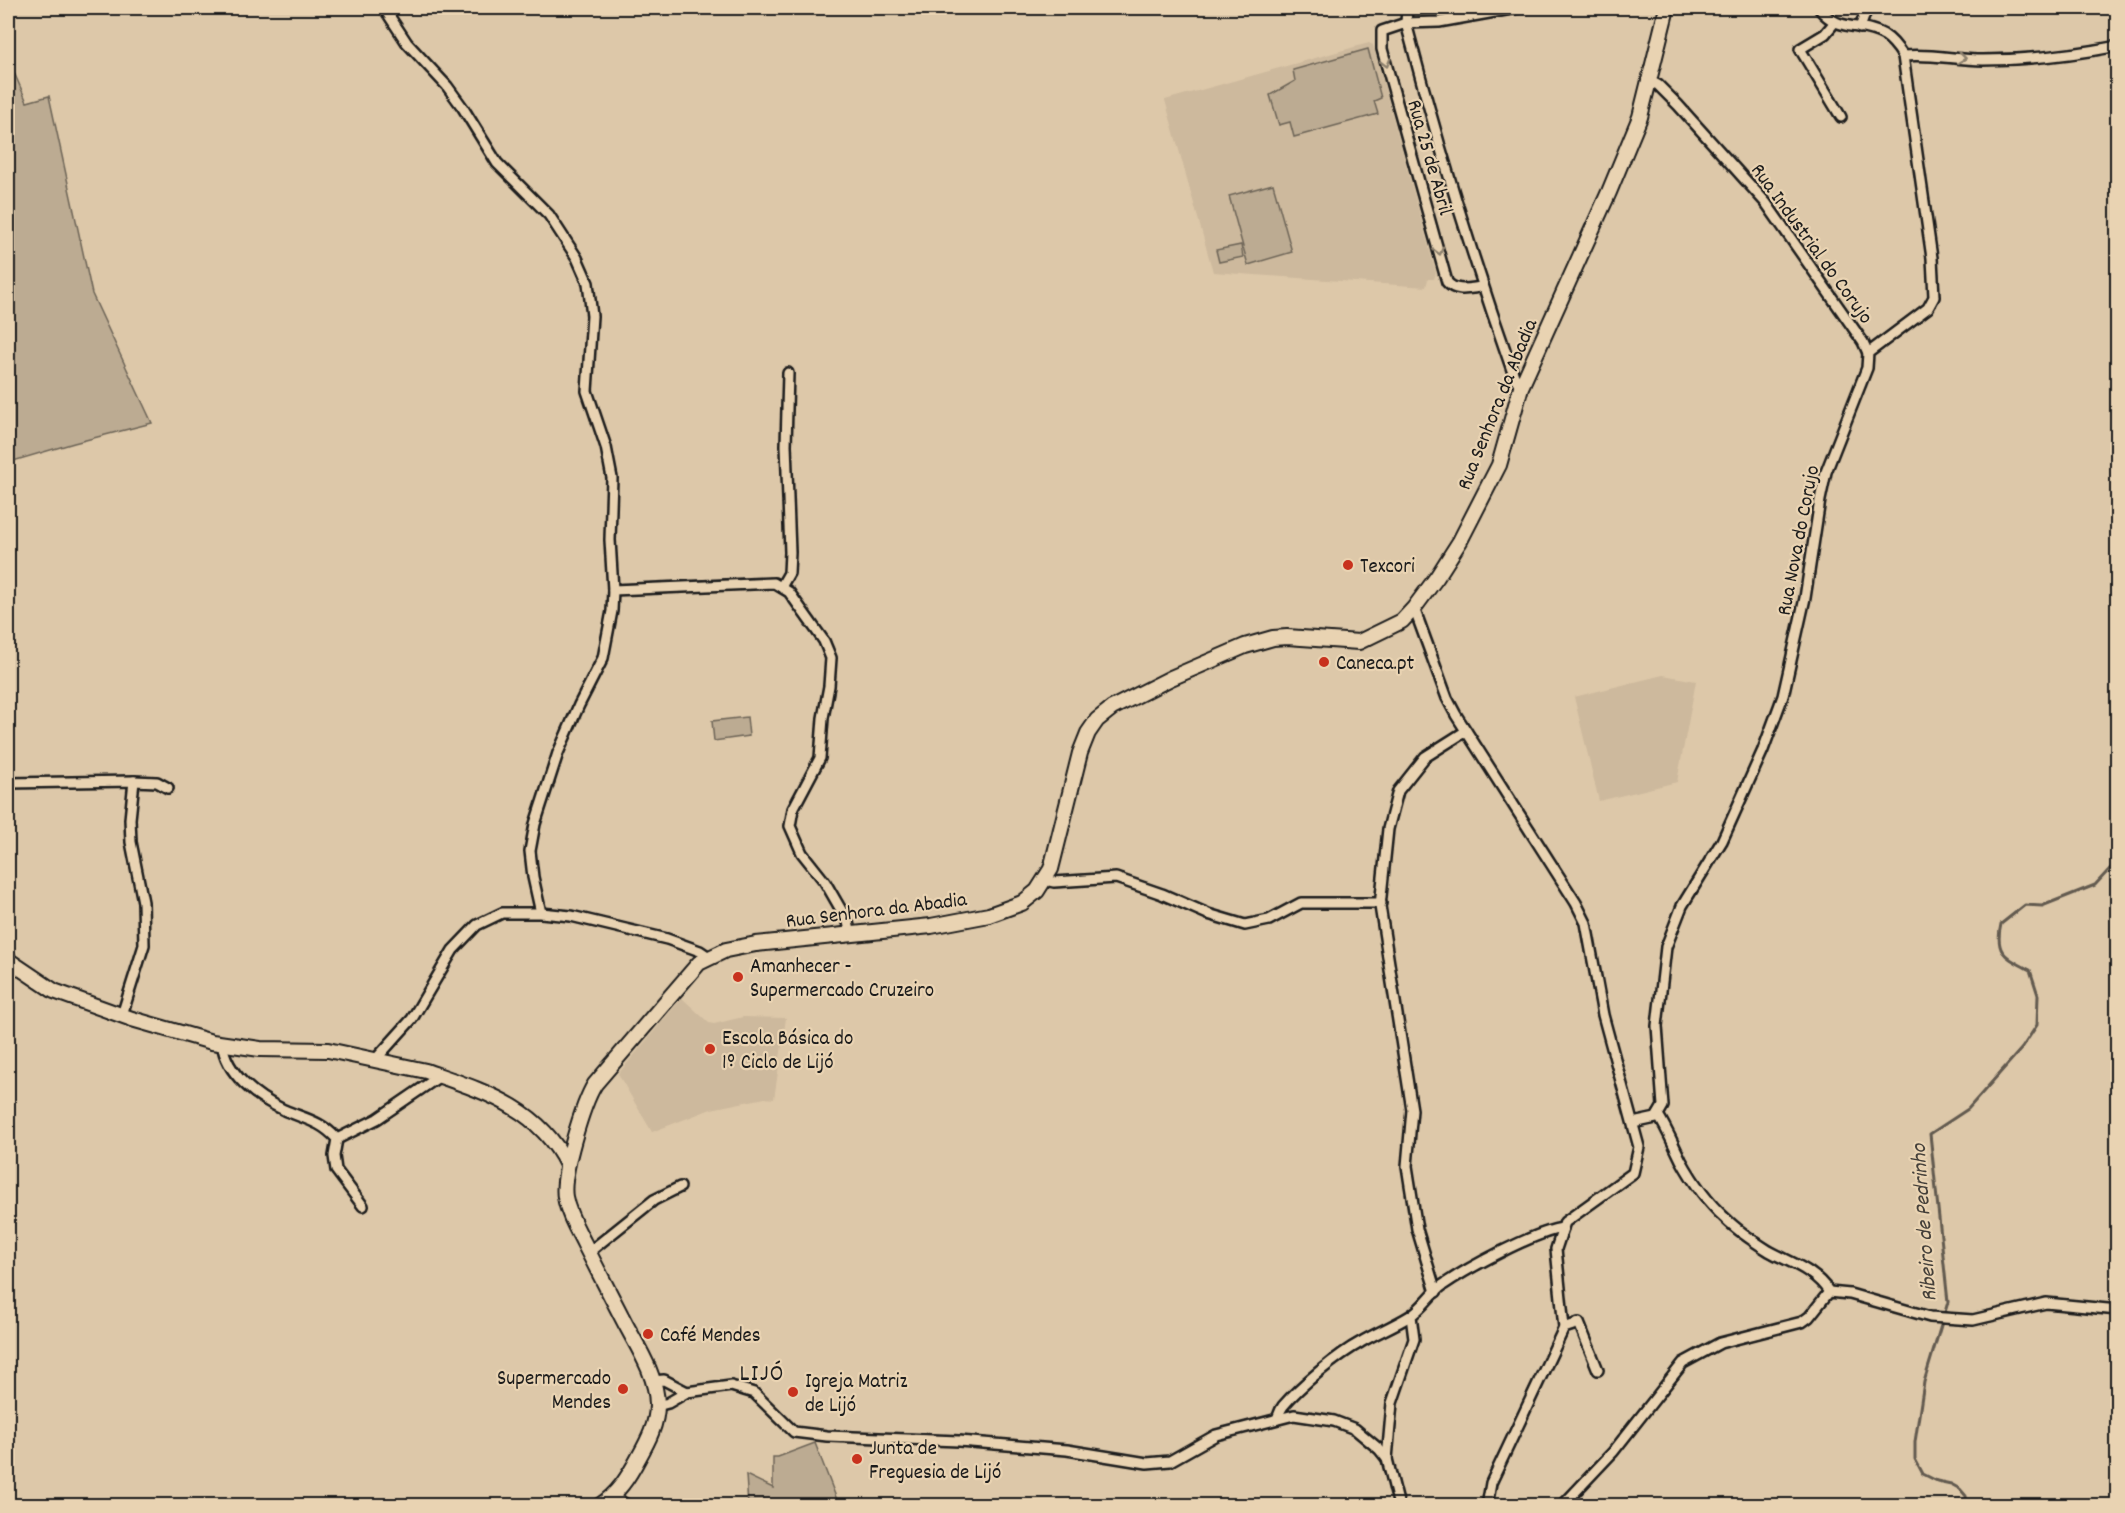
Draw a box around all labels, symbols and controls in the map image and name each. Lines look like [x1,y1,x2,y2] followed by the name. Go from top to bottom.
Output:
[1957,51,1966,63] one-way arrow
[1379,57,1391,68] one-way arrow
[1397,97,1459,219] street label: Rua 25 de Abril
[1742,158,1879,331] street label: Rua Industrial do Corujo
[1432,245,1444,256] one-way arrow
[1451,314,1547,495] street label: Rua Senhora da Abadia
[1771,463,1829,618] street label: Rua Nova do Corujo
[1360,553,1415,583] place label: Texcori
[1341,558,1355,572] marker: Texcori
[1336,650,1415,680] place label: Caneca.pt
[1317,655,1331,669] marker: Caneca.pt
[784,886,970,938] street label: Rua Senhora da Abadia
[750,953,934,1007] place label: Amanhecer - Supermercado Cruzeiro
[731,970,745,984] marker: Amanhecer - Supermercado Cruzeiro
[722,1025,853,1079] place label: Escola Básica do 1º Ciclo de Lijó
[703,1042,717,1056] marker: Escola Básica do 1º Ciclo de Lijó
[1904,1142,1946,1303] water label: Ribeiro de Pedrinho
[660,1322,761,1352] place label: Café Mendes
[641,1327,655,1341] marker: Café Mendes
[739,1358,785,1392] district label: LIJÓ
[497,1365,611,1419] place label: Supermercado Mendes
[805,1368,907,1422] place label: Igreja Matriz de Lijó
[616,1382,630,1396] marker: Supermercado Mendes
[786,1385,800,1399] marker: Igreja Matriz de Lijó
[869,1435,1001,1489] place label: Junta de Freguesia de Lijó
[850,1452,864,1466] marker: Junta de Freguesia de Lijó

